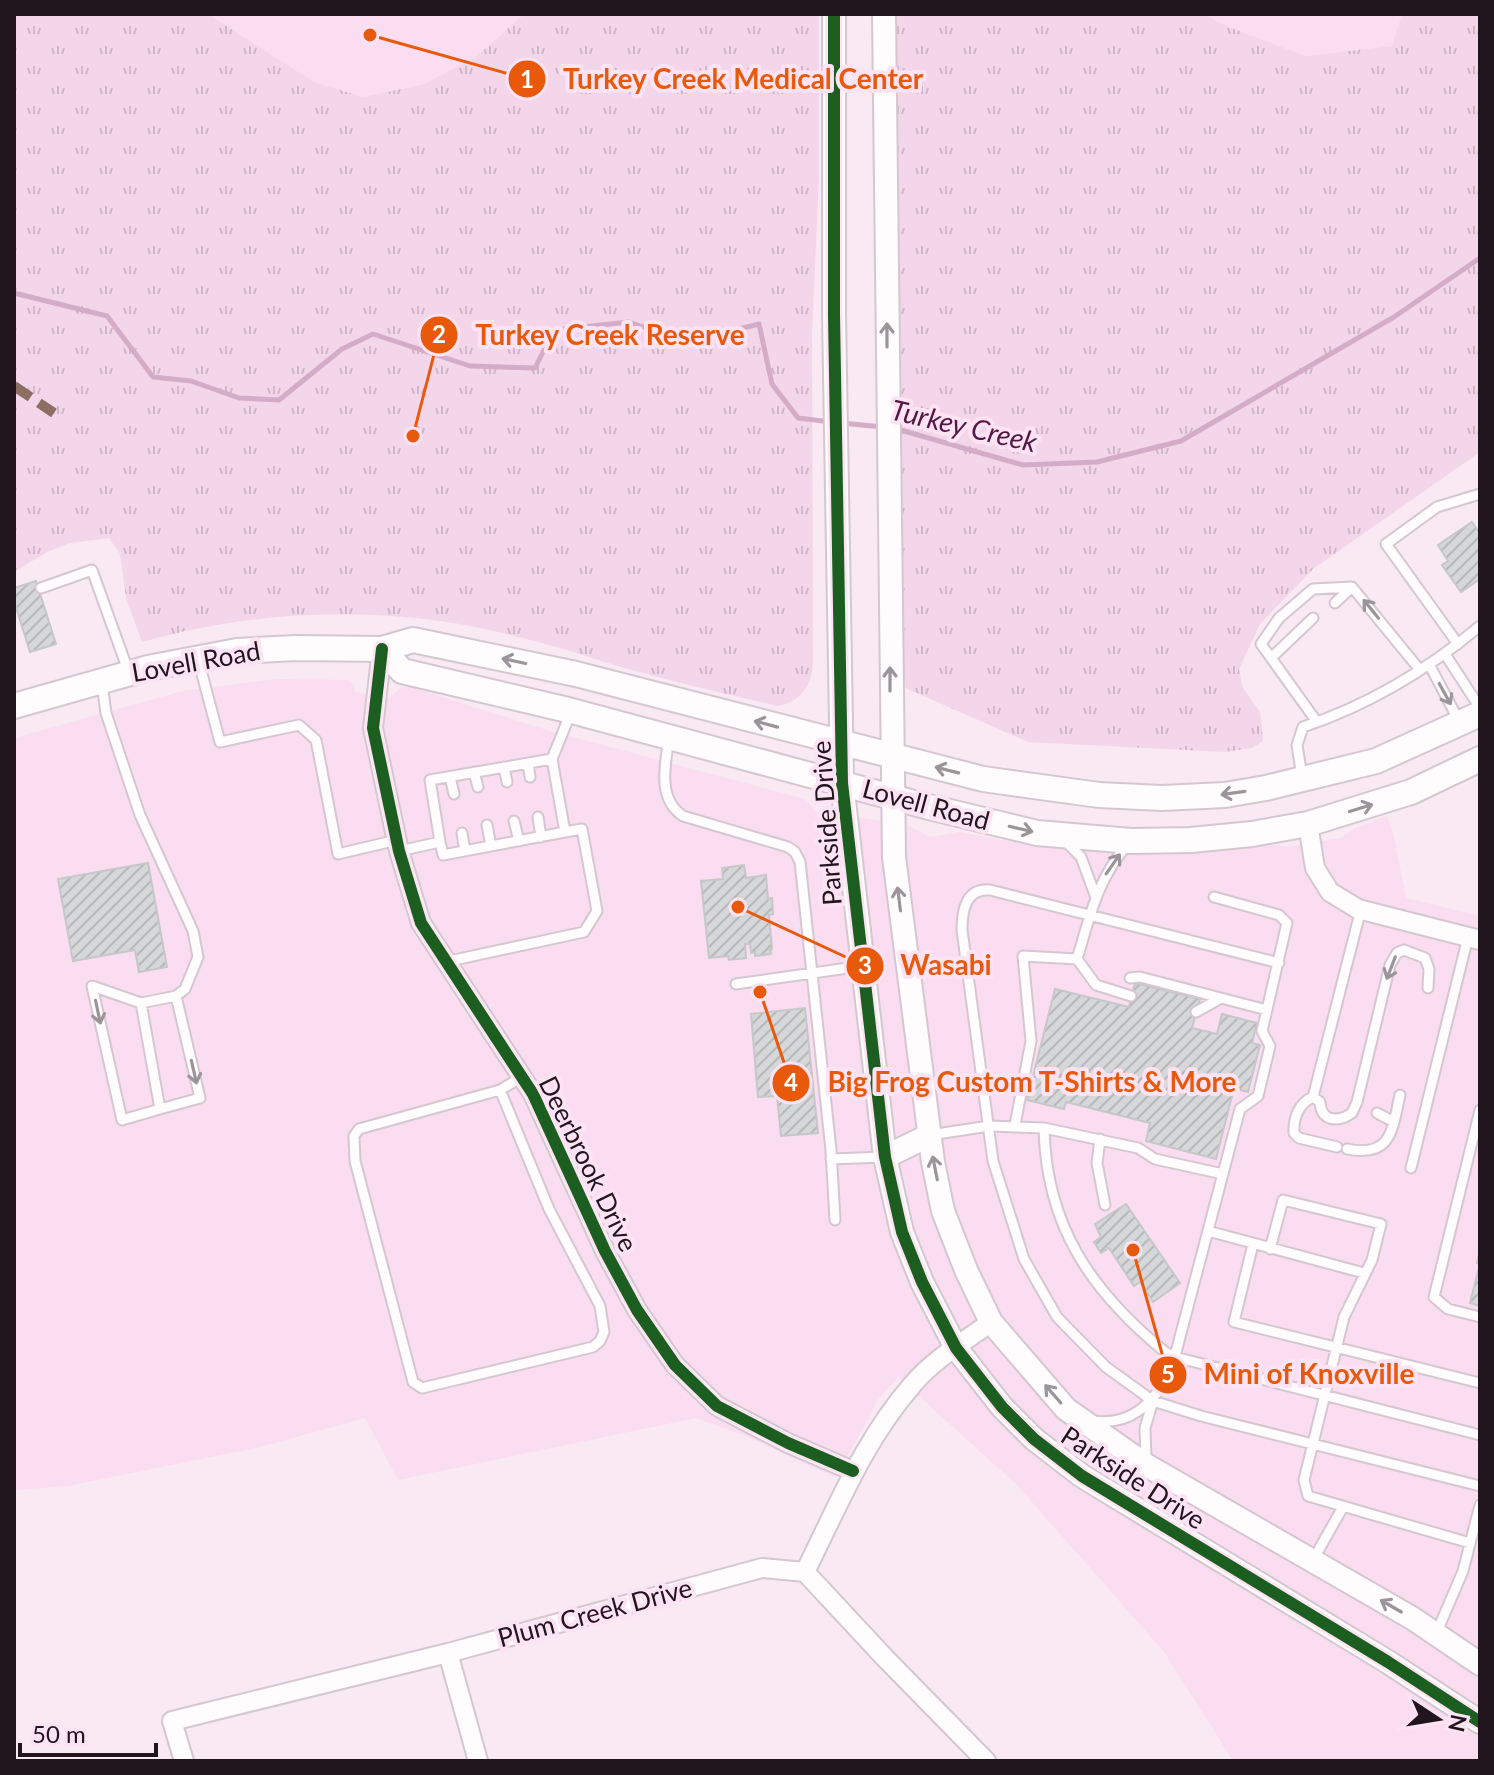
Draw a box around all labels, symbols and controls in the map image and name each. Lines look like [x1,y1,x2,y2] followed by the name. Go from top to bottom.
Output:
[507,53,939,105] callout: Turkey Creek Medical Center
[563,61,924,95] text: Turkey Creek Medical Center
[520,64,534,93] text: 1
[419,309,761,361] callout: Turkey Creek Reserve
[475,317,745,351] text: Turkey Creek Reserve
[432,319,446,348] text: 2
[879,322,895,349] one-way arrow
[888,392,1041,458] water label: Turkey Creek
[1362,599,1379,620] one-way arrow
[129,634,263,688] street label: Lovell Road
[502,653,527,668] one-way arrow
[882,666,898,693] one-way arrow
[1438,681,1453,705] one-way arrow
[754,716,780,731] one-way arrow
[804,740,848,907] street label: Parkside Drive
[934,762,960,777] one-way arrow
[859,772,993,836] street label: Lovell Road
[1221,786,1246,801] one-way arrow
[1348,800,1373,814] one-way arrow
[1008,822,1034,837] one-way arrow
[1105,853,1121,875] one-way arrow
[891,886,906,913] one-way arrow
[845,940,1008,992] callout: Wasabi
[900,947,992,981] text: Wasabi
[858,950,872,979] text: 3
[1383,955,1397,980] one-way arrow
[91,999,106,1024] one-way arrow
[771,1057,1253,1109] callout: Big Frog Custom T-Shirts & More
[187,1059,202,1084] one-way arrow
[827,1064,1237,1098] text: Big Frog Custom T-Shirts & More
[784,1067,798,1096] text: 4
[533,1071,645,1257] street label: Deerbrook Drive
[926,1156,941,1182] one-way arrow
[1148,1349,1431,1401] callout: Mini of Knoxville
[1204,1356,1415,1390] text: Mini of Knoxville
[1161,1359,1175,1388] text: 5
[1044,1385,1062,1405] one-way arrow
[1056,1419,1212,1536] street label: Parkside Drive
[494,1571,695,1653] street label: Plum Creek Drive
[1380,1598,1404,1613] one-way arrow
[1398,1679,1478,1759] north arrow
[20,1707,156,1757] scale bar
[1443,1712,1473,1734] text: N
[32,1719,86,1748] text: 50 m

